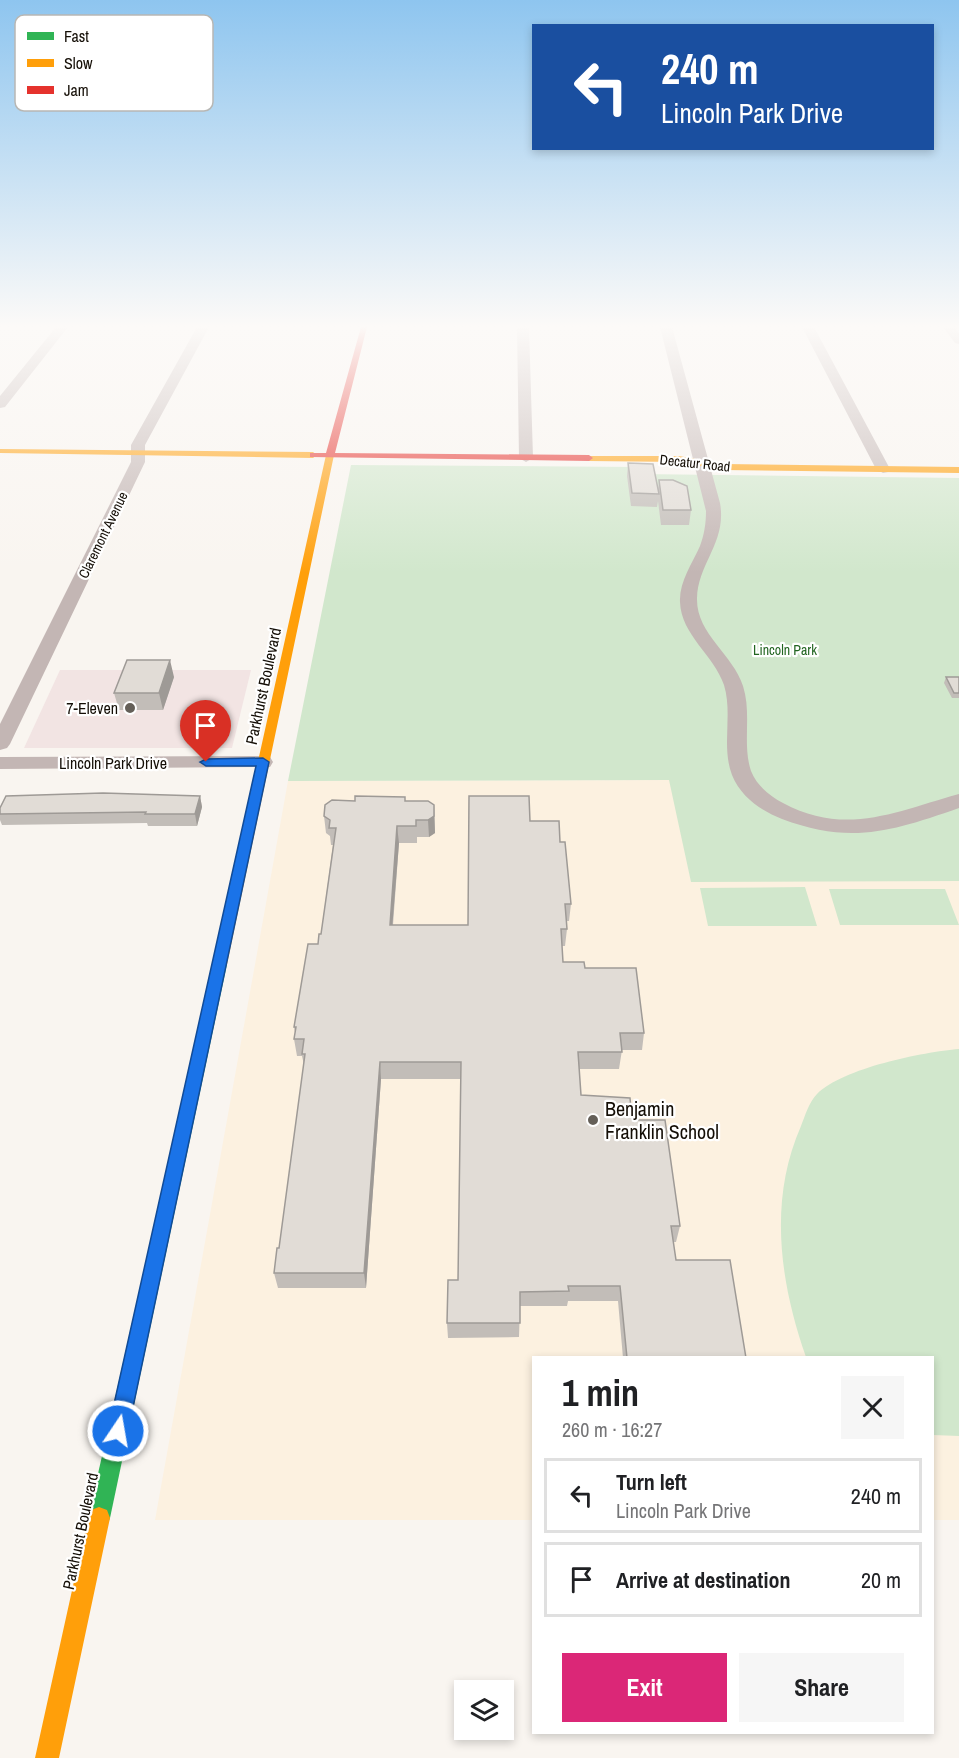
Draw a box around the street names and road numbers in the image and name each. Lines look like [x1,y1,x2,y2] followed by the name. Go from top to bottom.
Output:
[659,450,731,476] street label: Decatur Road
[74,489,132,581] street label: Claremont Avenue
[240,626,286,746] street label: Parkhurst Boulevard
[59,752,167,774] street label: Lincoln Park Drive
[57,1471,103,1591] street label: Parkhurst Boulevard

